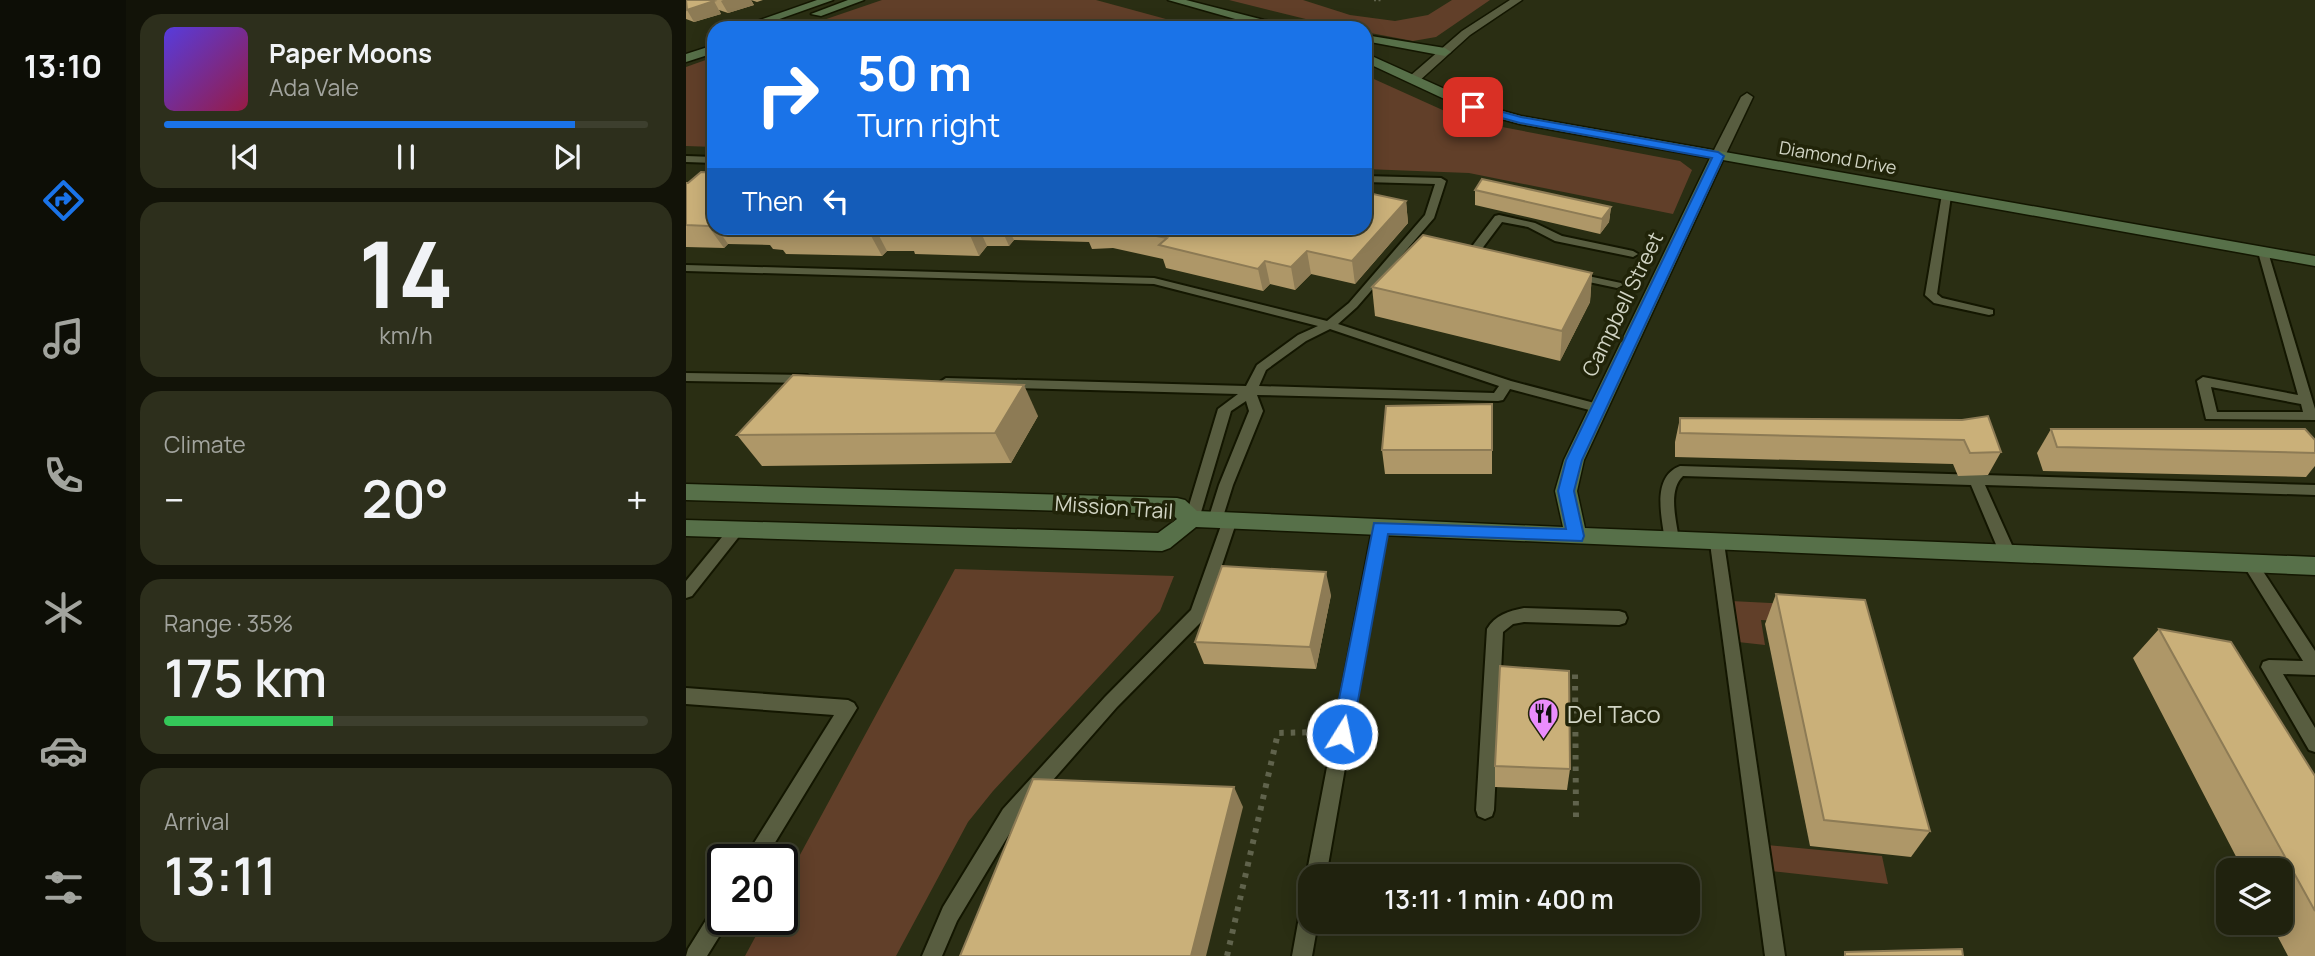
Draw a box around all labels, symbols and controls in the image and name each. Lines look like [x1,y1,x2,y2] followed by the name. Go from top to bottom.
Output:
[269,35,432,71] text: Paper Moons
[857,39,972,106] text: 50 m
[24,44,102,88] text: 13:10
[742,49,833,140] icon: right
[269,71,359,103] text: Ada Vale
[1443,77,1503,137] pin
[1454,88,1492,126] icon: arrive
[857,103,1000,147] text: Turn right
[1777,135,1899,179] street label: Diamond Drive
[226,138,264,176] icon: previous
[387,138,425,176] icon: pause
[548,138,586,176] icon: next
[39,176,88,225] icon: directions
[817,182,855,220] icon: left
[742,183,803,219] text: Then
[358,211,454,335] text: 14
[1575,227,1669,381] street label: Campbell Street
[39,314,88,363] icon: music
[379,319,433,351] text: km/h
[164,428,246,460] text: Climate
[39,451,88,500] icon: phone
[362,463,449,534] text: 20°
[164,473,185,525] text: −
[626,473,648,525] text: +
[1054,489,1174,525] street label: Mission Trail
[39,588,88,637] icon: climate
[164,607,293,639] text: Range · 35%
[164,642,327,713] text: 175 km
[1527,696,1561,740] restaurant icon: Del Taco
[1305,697,1379,771] position arrow
[1567,697,1661,730] place label: Del Taco
[39,726,88,775] icon: car
[164,805,230,837] text: Arrival
[164,840,277,911] text: 13:11
[707,844,798,935] speed limit sign: 20
[2216,858,2293,935] map controls
[2216,858,2293,935] button: layers
[39,863,88,912] icon: filters
[1384,881,1614,917] text: 13:11 · 1 min · 400 m

